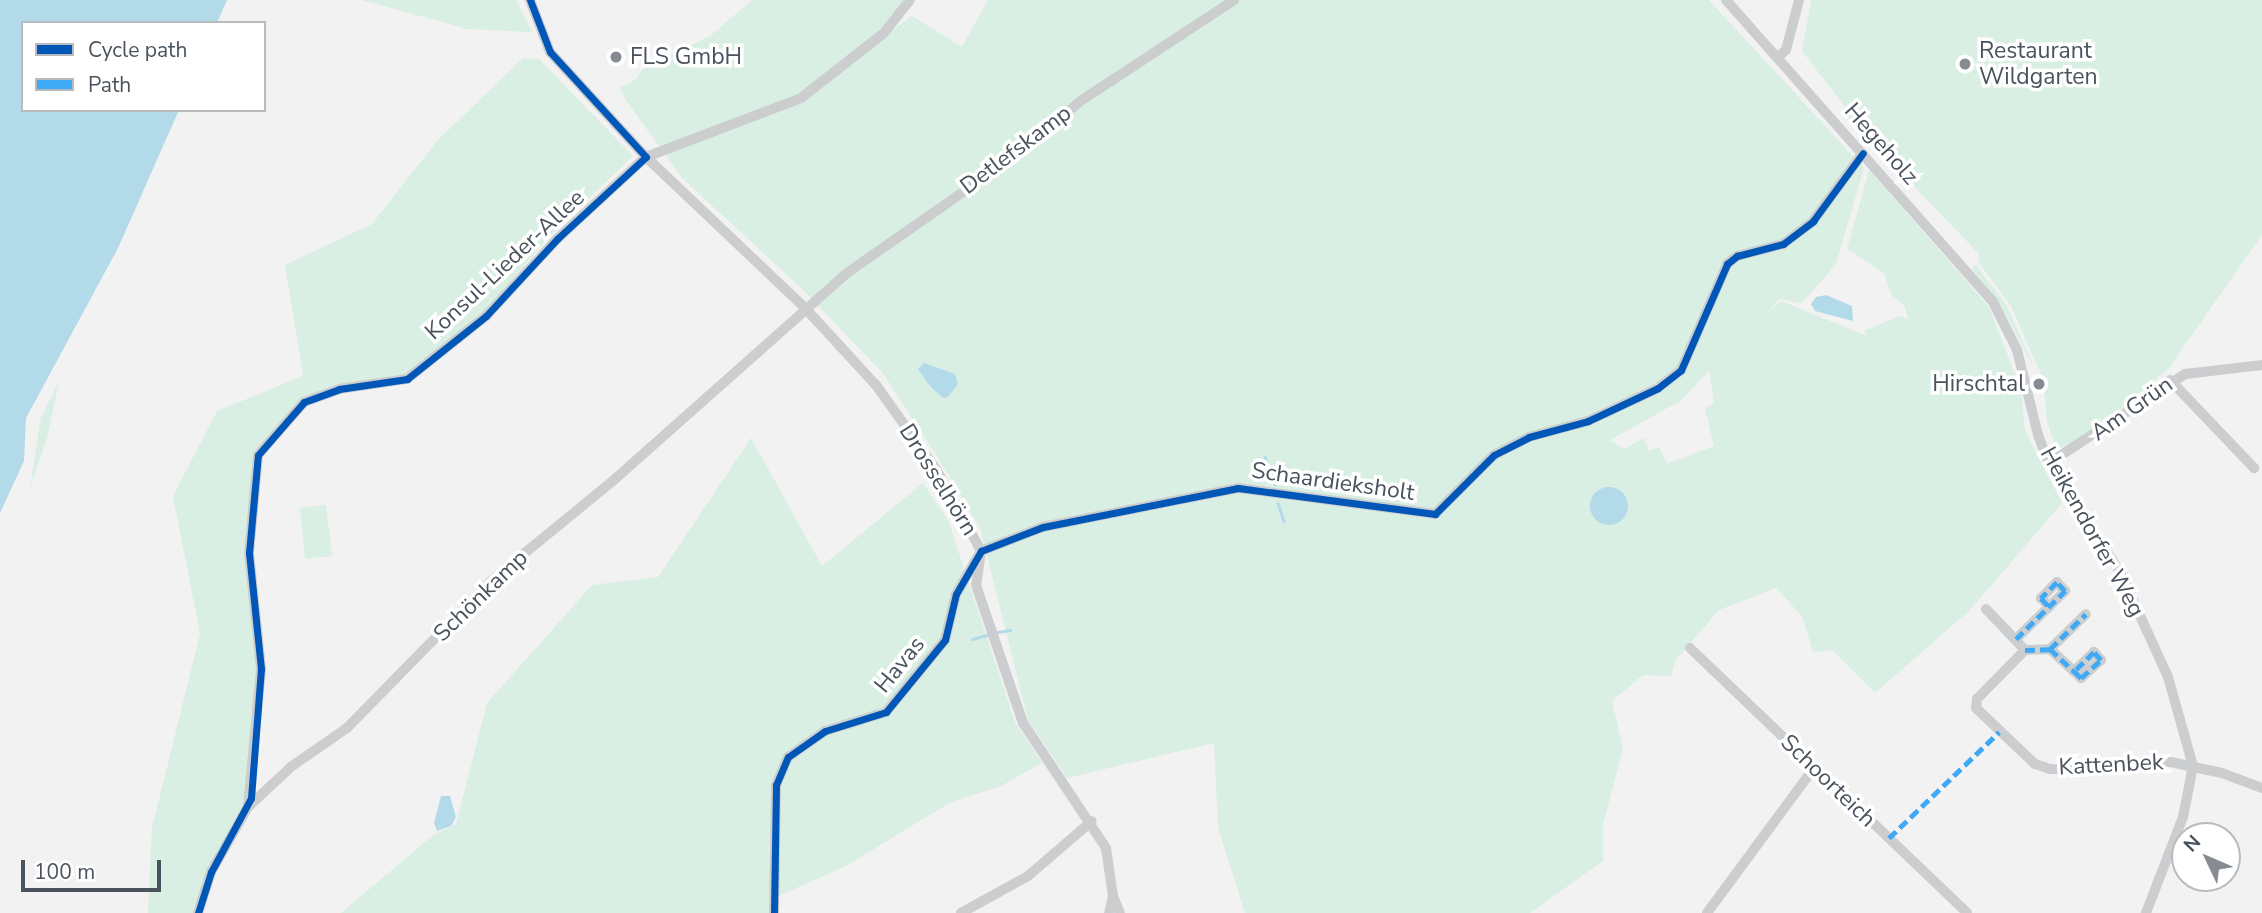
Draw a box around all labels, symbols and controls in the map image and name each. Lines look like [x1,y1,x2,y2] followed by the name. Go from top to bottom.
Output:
[21,21,266,112] legend
[88,36,187,64] text: Cycle path
[1979,37,2098,91] place label: Restaurant Wildgarten
[630,43,742,71] place label: FLS GmbH
[608,49,624,65] marker: FLS GmbH
[1957,56,1973,72] marker: Restaurant Wildgarten
[88,71,131,99] text: Path
[1838,98,1924,190] street label: Hegeholz
[955,99,1077,201] street label: Detlefskamp
[420,184,590,346] street label: Konsul-Lieder-Allee
[1932,370,2025,398] place label: Hirschtal
[2086,371,2178,447] street label: Am Grün
[2031,376,2047,392] marker: Hirschtal
[893,419,983,541] street label: Drosselhörn
[2034,442,2150,622] street label: Heikendorfer Weg
[1250,457,1416,507] street label: Schaardieksholt
[428,544,534,648] street label: Schönkamp
[869,631,931,699] street label: Havas
[1775,729,1881,833] street label: Schoorteich
[2058,748,2164,782] street label: Kattenbek
[2171,822,2241,892] north arrow
[2178,830,2207,858] text: N
[24,846,164,890] scale bar
[34,858,95,886] text: 100 m

